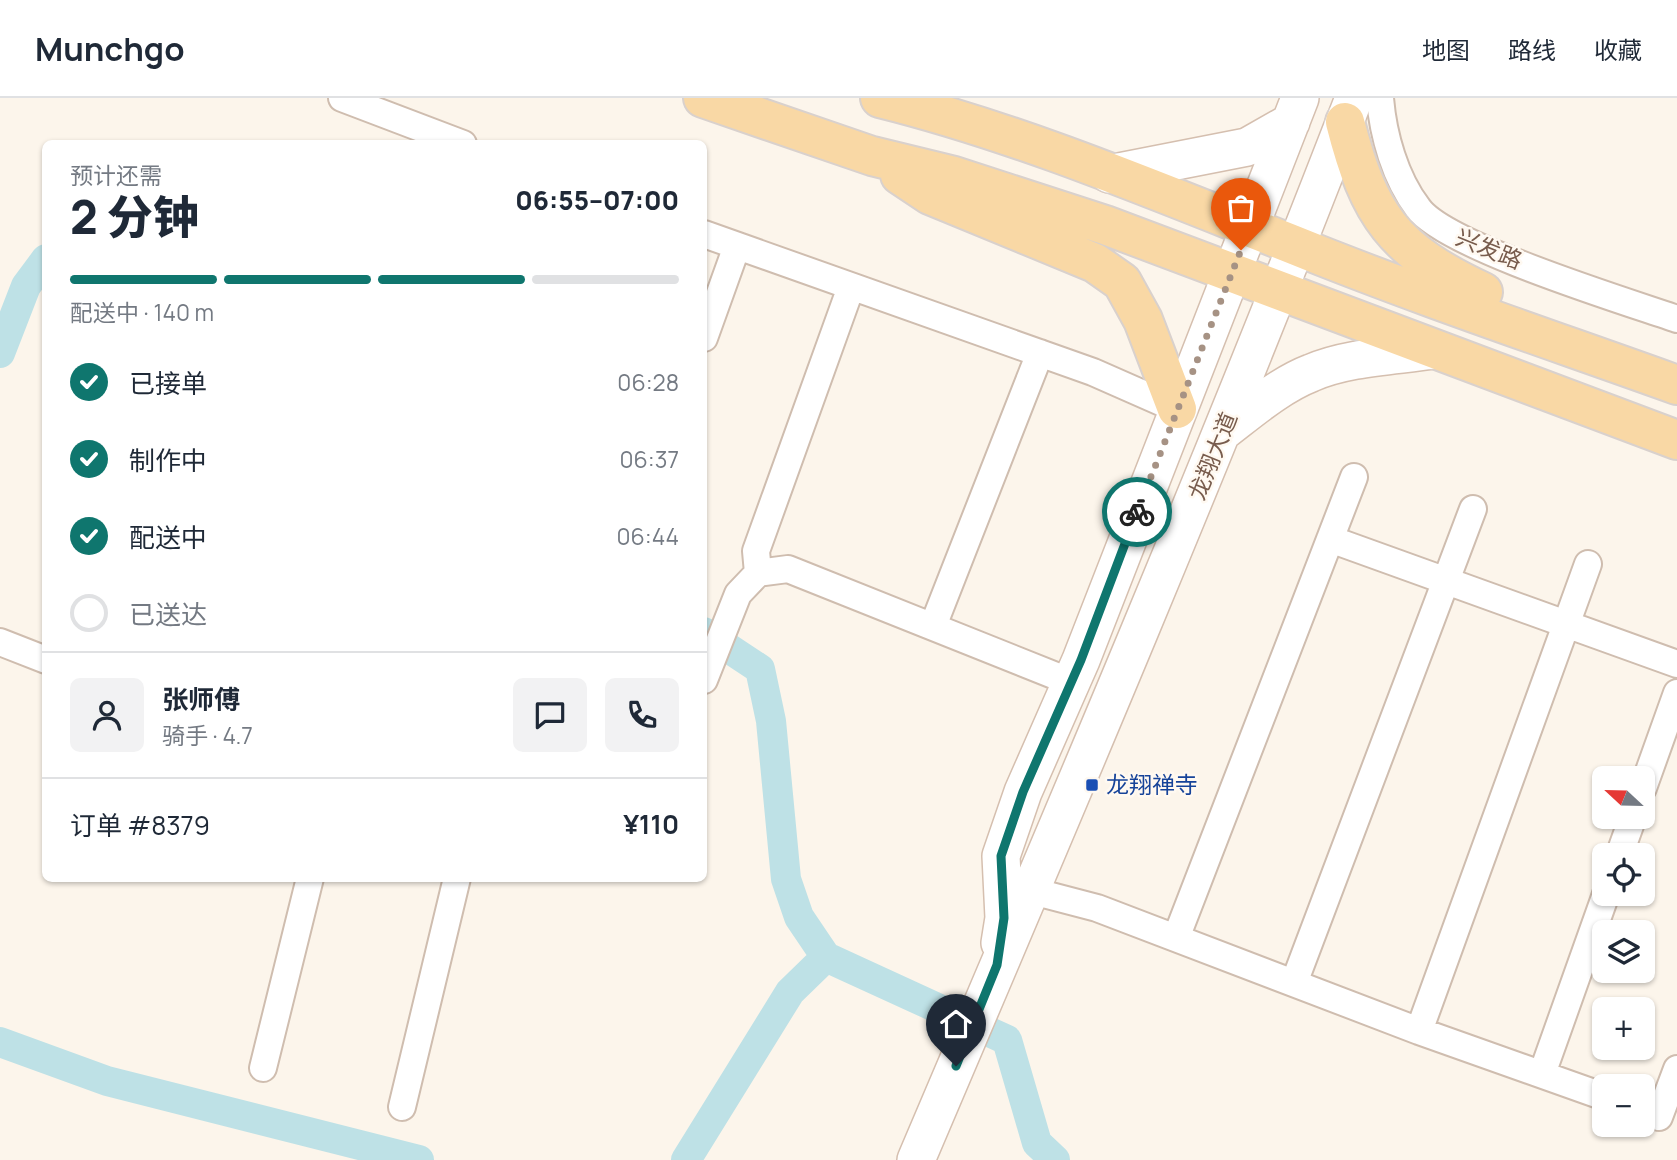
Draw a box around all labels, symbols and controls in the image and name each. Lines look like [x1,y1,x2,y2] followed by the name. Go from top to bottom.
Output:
[35,26,185,71] text: Munchgo
[1422,33,1470,66] text: 地图
[1508,33,1556,66] text: 路线
[1594,33,1642,66] text: 收藏
[70,159,162,191] text: 预计还需
[1211,178,1271,250] pin
[515,182,679,218] text: 06:55–07:00
[70,185,199,248] text: 2 分钟
[1222,189,1260,227] icon: bag
[1451,220,1527,276] street label: 兴发路
[70,296,214,328] text: 配送中 · 140 m
[70,363,108,401] icon: check
[129,365,207,401] text: 已接单
[617,366,679,398] text: 06:28
[1180,407,1244,504] street label: 龙翔大道
[70,440,108,478] icon: check
[129,442,207,478] text: 制作中
[620,443,679,475] text: 06:37
[1102,477,1172,547] courier
[1118,493,1156,531] icon: bike
[70,517,108,555] icon: check
[129,519,207,555] text: 配送中
[616,520,679,552] text: 06:44
[129,596,207,632] text: 已送达
[70,678,144,752] button: person
[513,678,587,752] button: chat
[605,678,679,752] button: phone
[162,681,240,717] text: 张师傅
[162,719,253,751] text: 骑手 · 4.7
[1592,766,1656,830] north arrow
[1592,766,1655,1137] map controls
[1106,768,1198,800] place label: 龙翔禅寺
[1084,777,1100,793] marker: 龙翔禅寺
[623,806,679,842] text: ¥110
[70,807,210,843] text: 订单 #8379
[1592,843,1655,906] button: locate
[1592,920,1655,983] button: layers
[926,994,986,1066] pin
[1592,997,1655,1060] button: +
[937,1005,975,1043] icon: home
[1592,1074,1655,1137] button: −

